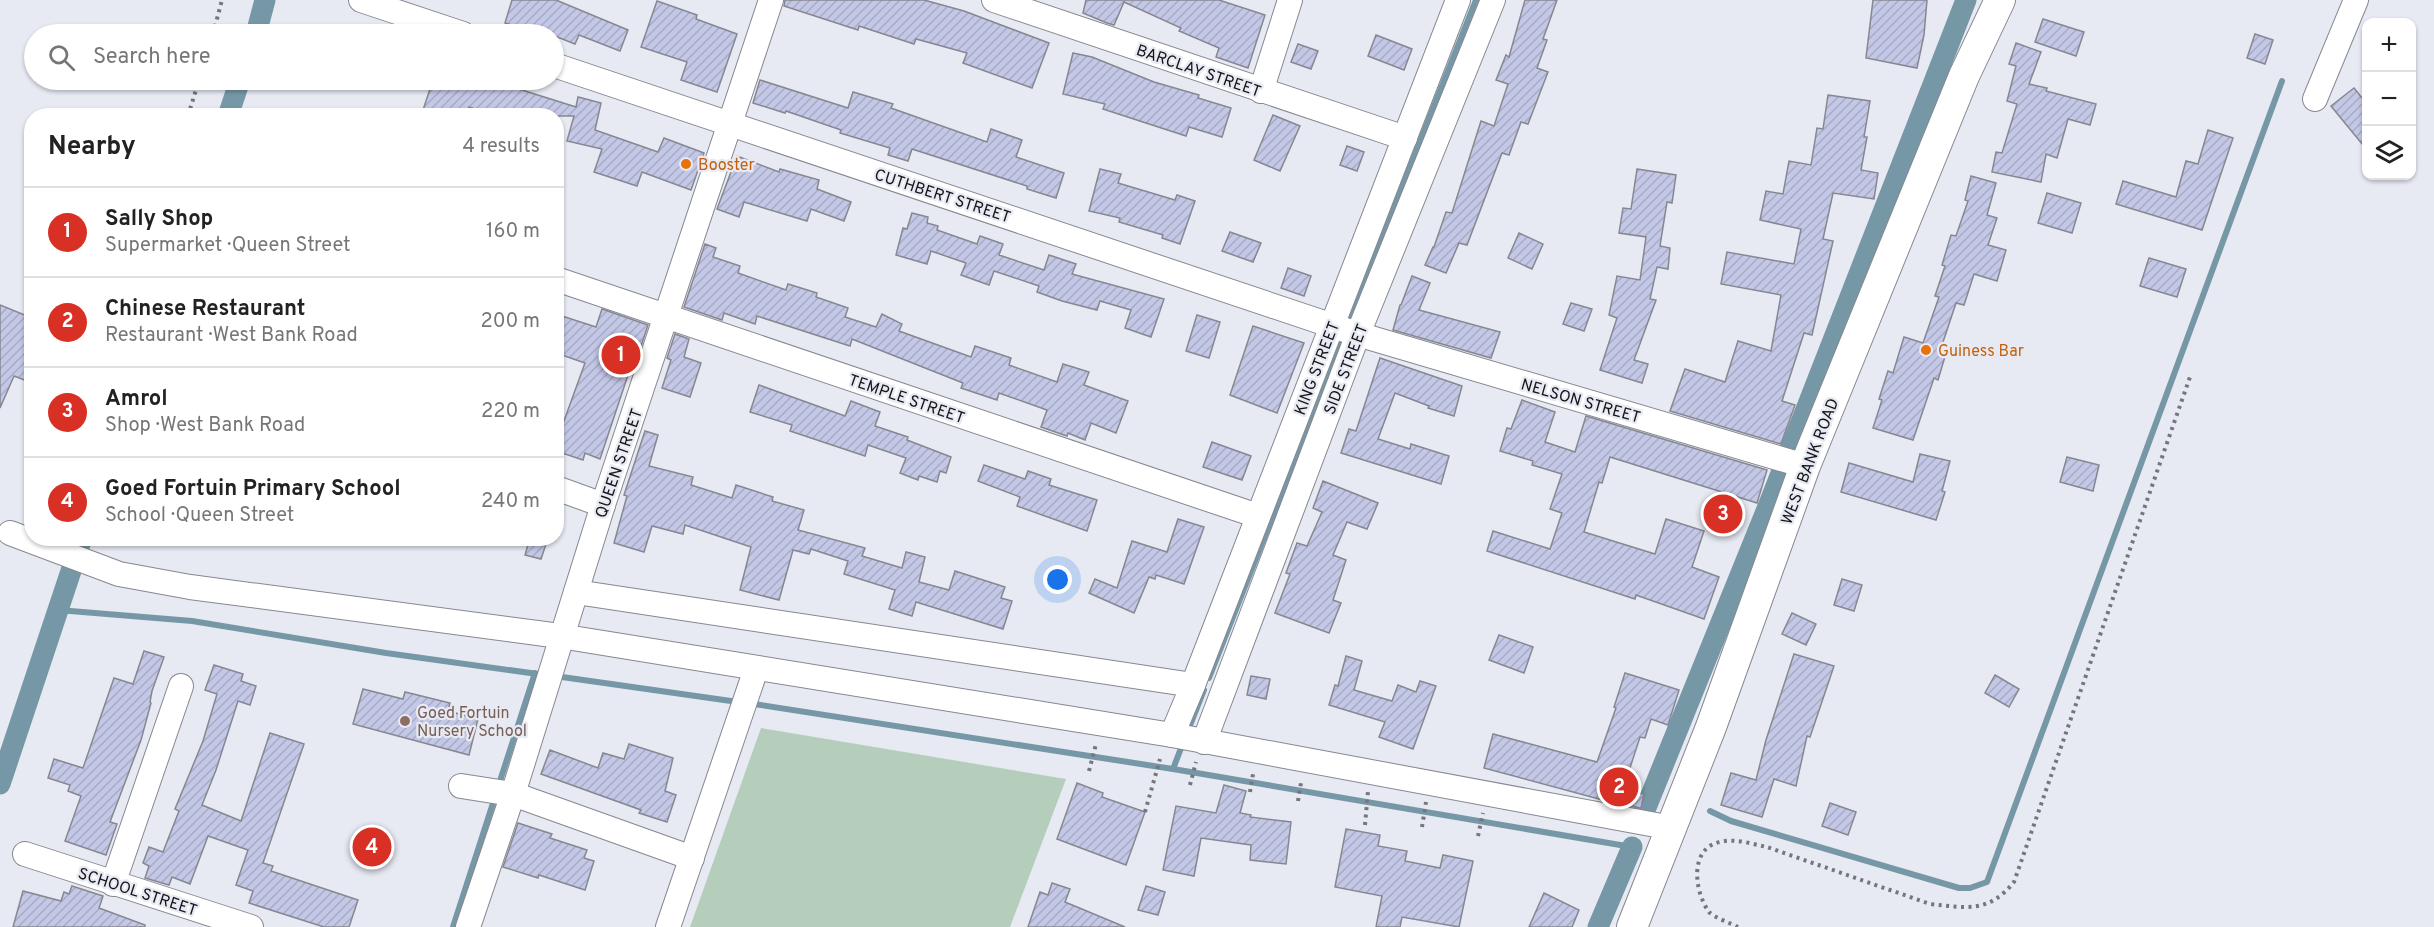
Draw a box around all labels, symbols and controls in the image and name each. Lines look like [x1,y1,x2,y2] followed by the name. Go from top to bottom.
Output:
[2362,18,2416,180] map controls
[2362,18,2416,72] button: +
[24,24,564,90] search box
[45,41,78,74] icon: search
[1133,41,1263,103] street label: BARCLAY STREET
[93,44,211,71] text: Search here
[2362,72,2416,126] button: −
[2362,126,2416,180] button: layers
[48,131,136,164] text: Nearby
[463,134,540,160] text: 4 results
[698,156,755,176] place label: Booster
[679,157,693,171] marker: Booster
[872,165,1013,228] street label: CUTHBERT STREET
[105,206,213,233] text: Sally Shop
[64,219,72,245] text: 1
[486,219,540,245] text: 160 m
[105,233,351,259] text: Supermarket · Queen Street
[105,296,305,323] text: Chinese Restaurant
[61,309,74,335] text: 2
[481,309,540,335] text: 200 m
[1291,319,1345,418] street label: KING STREET
[1320,321,1373,418] street label: SIDE STREET
[105,323,358,349] text: Restaurant · West Bank Road
[602,332,640,378] pin: 1
[1938,342,2024,362] place label: Guiness Bar
[1919,343,1933,357] marker: Guiness Bar
[846,371,967,429] street label: TEMPLE STREET
[1518,375,1643,429] street label: NELSON STREET
[105,386,168,413] text: Amrol
[1778,396,1844,528] street label: WEST BANK ROAD
[62,399,74,425] text: 3
[481,399,540,425] text: 220 m
[592,406,648,521] street label: QUEEN STREET
[105,413,305,439] text: Shop · West Bank Road
[105,476,401,503] text: Goed Fortuin Primary School
[61,489,74,515] text: 4
[481,489,540,515] text: 240 m
[1704,492,1742,536] pin: 3
[105,503,294,529] text: School · Queen Street
[1043,565,1072,594] your location
[417,704,527,742] place label: Goed Fortuin Nursery School
[398,714,412,728] marker: Goed Fortuin Nursery School
[1600,764,1638,810] pin: 2
[352,824,392,870] pin: 4
[75,864,200,922] street label: SCHOOL STREET

